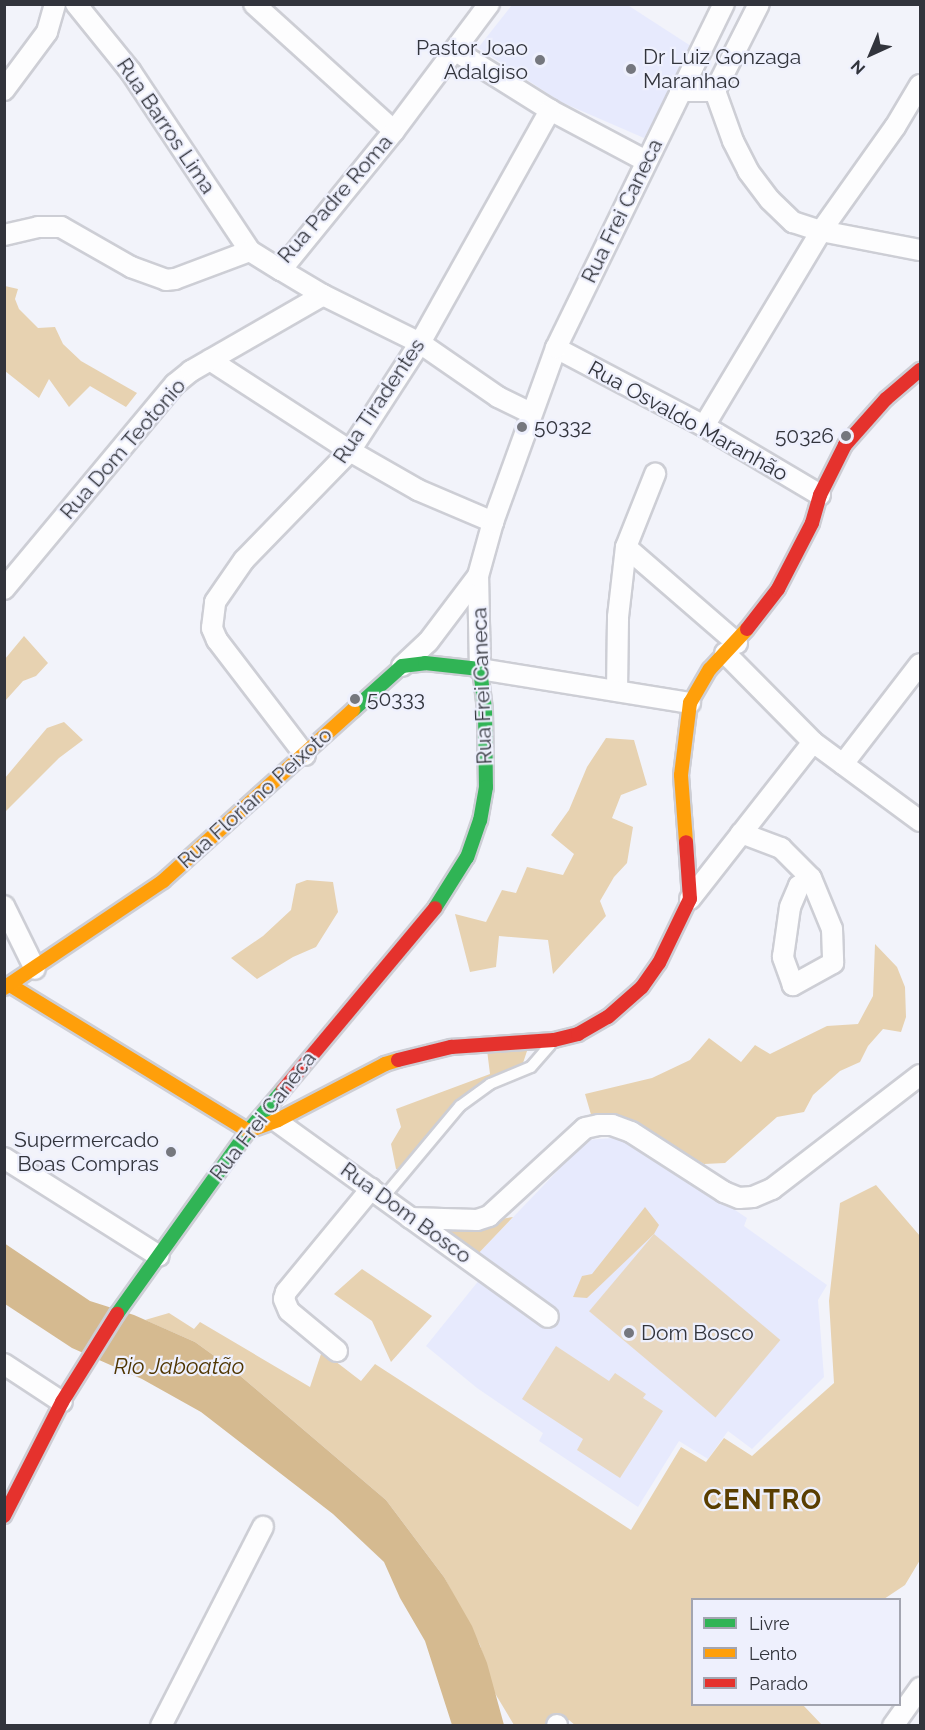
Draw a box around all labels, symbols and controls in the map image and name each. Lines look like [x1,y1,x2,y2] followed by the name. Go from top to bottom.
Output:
[841,24,901,84] north arrow
[415,35,528,85] place label: Pastor Joao Adalgiso
[643,44,802,94] place label: Dr Luiz Gonzaga Maranhao
[111,53,221,199] street label: Rua Barros Lima
[533,53,547,67] marker: Pastor Joao Adalgiso
[847,56,869,78] text: N
[624,62,638,76] marker: Dr Luiz Gonzaga Maranhao
[272,130,398,268] street label: Rua Padre Roma
[576,135,668,287] street label: Rua Frei Caneca
[328,334,430,468] street label: Rua Tiradentes
[584,356,792,486] street label: Rua Osvaldo Maranhão
[55,373,191,525] street label: Rua Dom Teotonio
[534,414,592,440] place label: 50332
[515,420,529,434] marker: 50332
[775,423,834,449] place label: 50326
[839,429,853,443] marker: 50326
[467,607,497,765] street label: Rua Frei Caneca
[367,686,425,712] place label: 50333
[348,692,362,706] marker: 50333
[173,722,337,874] street label: Rua Floriano Peixoto
[205,1046,321,1186] street label: Rua Frei Caneca
[14,1127,159,1177] place label: Supermercado Boas Compras
[164,1145,178,1159] marker: Supermercado Boas Compras
[336,1157,476,1269] street label: Rua Dom Bosco
[641,1320,754,1346] place label: Dom Bosco
[622,1326,636,1340] marker: Dom Bosco
[113,1354,245,1380] water label: Rio Jaboatão
[703,1484,823,1516] district label: CENTRO
[691,1598,901,1706] legend
[749,1613,790,1634] text: Livre
[749,1643,797,1664] text: Lento
[749,1673,808,1694] text: Parado

